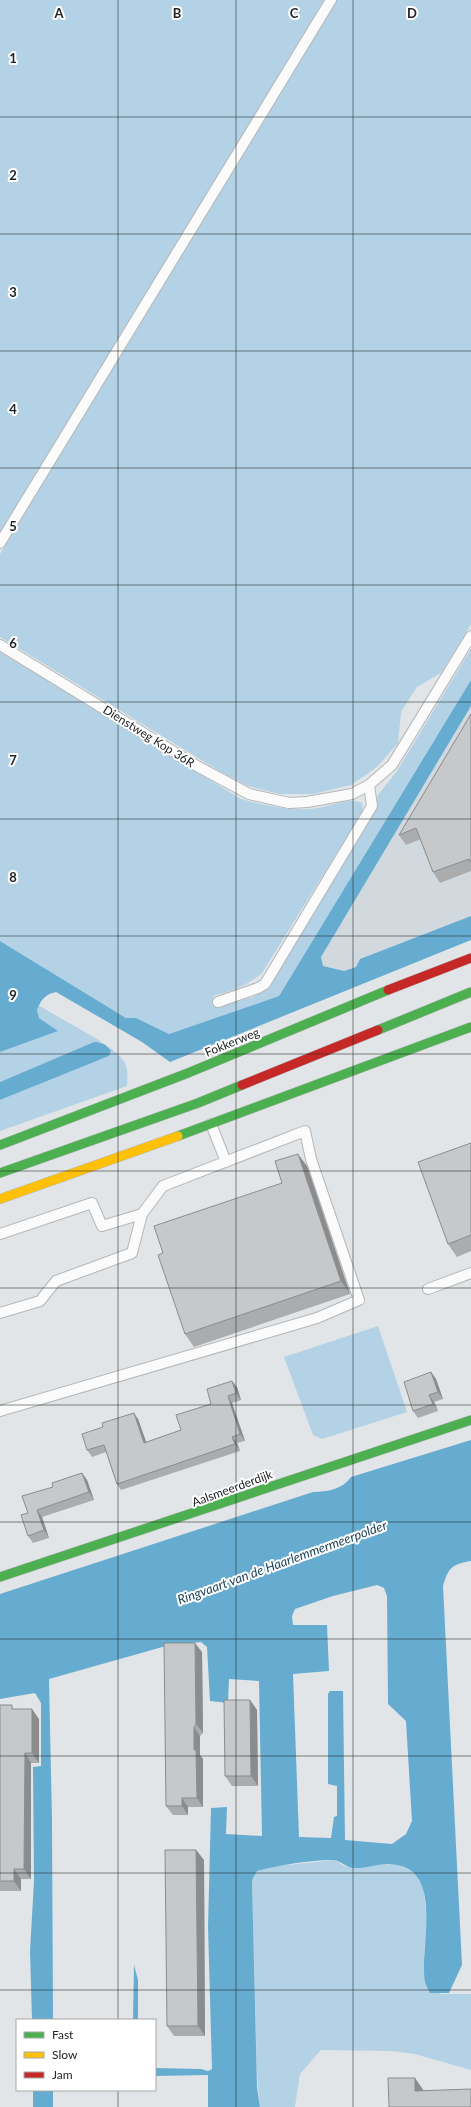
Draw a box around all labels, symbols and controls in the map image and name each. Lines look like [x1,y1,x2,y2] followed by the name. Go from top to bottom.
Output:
[53,5,64,21] text: A
[173,5,182,21] text: B
[290,5,299,21] text: C
[407,5,417,21] text: D
[9,50,17,66] text: 1
[9,167,17,183] text: 2
[9,284,17,300] text: 3
[9,401,17,417] text: 4
[9,518,17,534] text: 5
[9,635,17,651] text: 6
[101,702,198,770] street label: Dienstweg Kop 36R
[9,752,17,768] text: 7
[9,869,17,885] text: 8
[9,987,17,1003] text: 9
[203,1024,261,1060] street label: Fokkerweg
[190,1466,275,1510] street label: Aalsmeerderdijk
[175,1516,389,1607] water label: Ringvaart van de Haarlemmermeerpolder
[16,2019,156,2091] legend
[52,2027,74,2042] text: Fast
[52,2047,78,2062] text: Slow
[52,2067,73,2082] text: Jam

